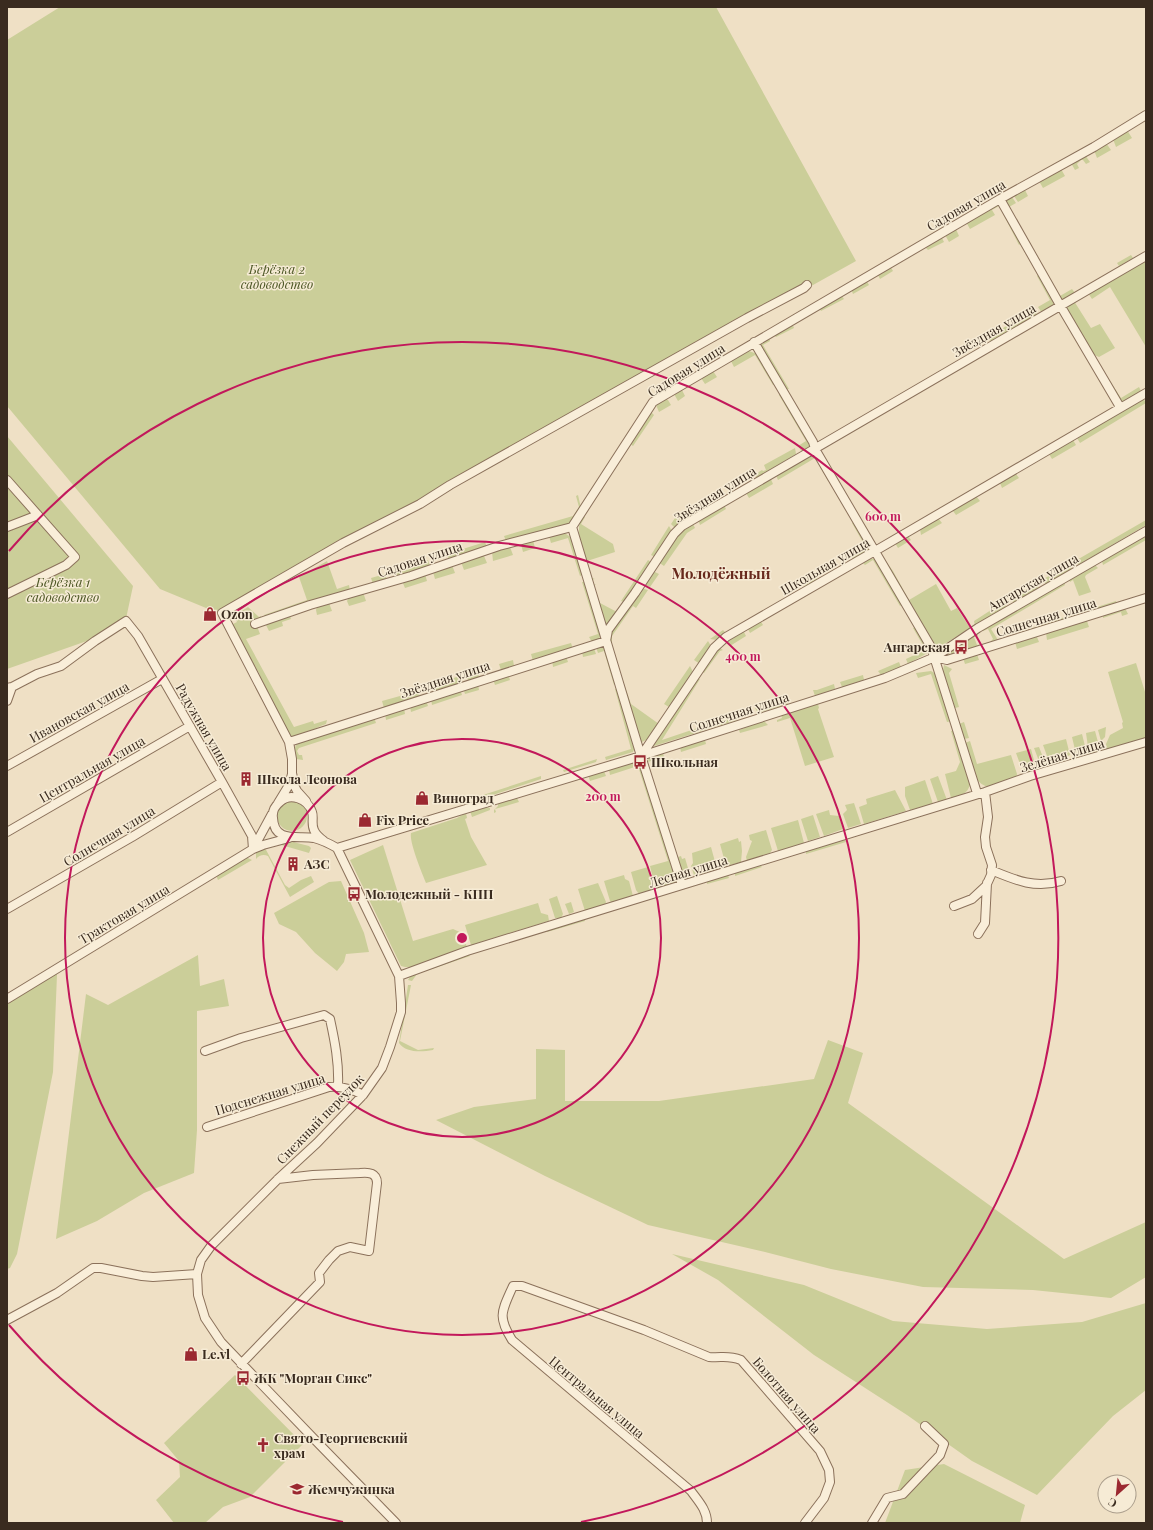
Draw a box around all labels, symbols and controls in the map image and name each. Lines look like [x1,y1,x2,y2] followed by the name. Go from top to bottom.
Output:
[923,175,1009,234] street label: Садовая улица
[241,260,313,292] park label: Берёзка 2 садоводство
[949,299,1039,360] street label: Звёздная улица
[644,339,728,400] street label: Садовая улица
[671,461,759,526] street label: Звёздная улица
[865,508,901,524] text: 600 m
[777,533,873,598] street label: Школьная улица
[375,537,465,580] street label: Садовая улица
[984,549,1082,615] street label: Ангарская улица
[671,563,771,583] district label: Молодёжный
[27,573,99,605] park label: Берёзка 1 садоводство
[994,593,1099,640] street label: Солнечная улица
[221,605,253,622] place label: Ozon
[202,606,218,622] shop icon: Ozon
[883,638,950,655] place label: Ангарская
[953,639,969,655] bus stop icon: Ангарская
[725,648,761,664] text: 400 m
[398,656,492,701] street label: Звёздная улица
[26,677,132,746] street label: Ивановская улица
[173,680,237,774] street label: Радужная улица
[687,687,791,736] street label: Солнечная улица
[36,731,148,806] street label: Центральная улица
[1018,734,1106,775] street label: Зелёная улица
[651,753,719,770] place label: Школьная
[632,754,648,770] bus stop icon: Школьная
[257,770,357,787] place label: Школа Леонова
[238,771,254,787] building icon: Школа Леонова
[585,788,621,804] text: 200 m
[433,789,494,806] place label: Виноград
[414,790,430,806] shop icon: Виноград
[60,801,158,870] street label: Солнечная улица
[376,811,430,828] place label: Fix Price
[357,812,373,828] shop icon: Fix Price
[646,850,730,891] street label: Лесная улица
[303,855,330,872] place label: АЗС
[285,856,301,872] building icon: АЗС
[75,880,173,947] street label: Трактовая улица
[365,885,493,902] place label: Молодежный - КПП
[346,886,362,902] bus stop icon: Молодежный - КПП
[455,931,469,945] centre of rings
[213,1069,327,1118] street label: Подснежная улица
[272,1070,367,1167] street label: Снежный переулок
[202,1345,230,1362] place label: Le.vl
[183,1346,199,1362] shop icon: Le.vl
[546,1352,649,1442] street label: Центральная улица
[750,1353,825,1437] street label: Болотная улица
[253,1369,372,1386] place label: ЖК "Морган Сикс"
[235,1370,251,1386] bus stop icon: ЖК "Морган Сикс"
[274,1429,408,1461] place label: Свято-Георгиевский храм
[255,1437,271,1453] church icon: Свято-Георгиевский храм
[1097,1474,1137,1514] north arrow
[307,1480,395,1497] place label: Жемчужинка
[289,1481,305,1497] school or university icon: Жемчужинка
[1105,1495,1119,1512] text: С

